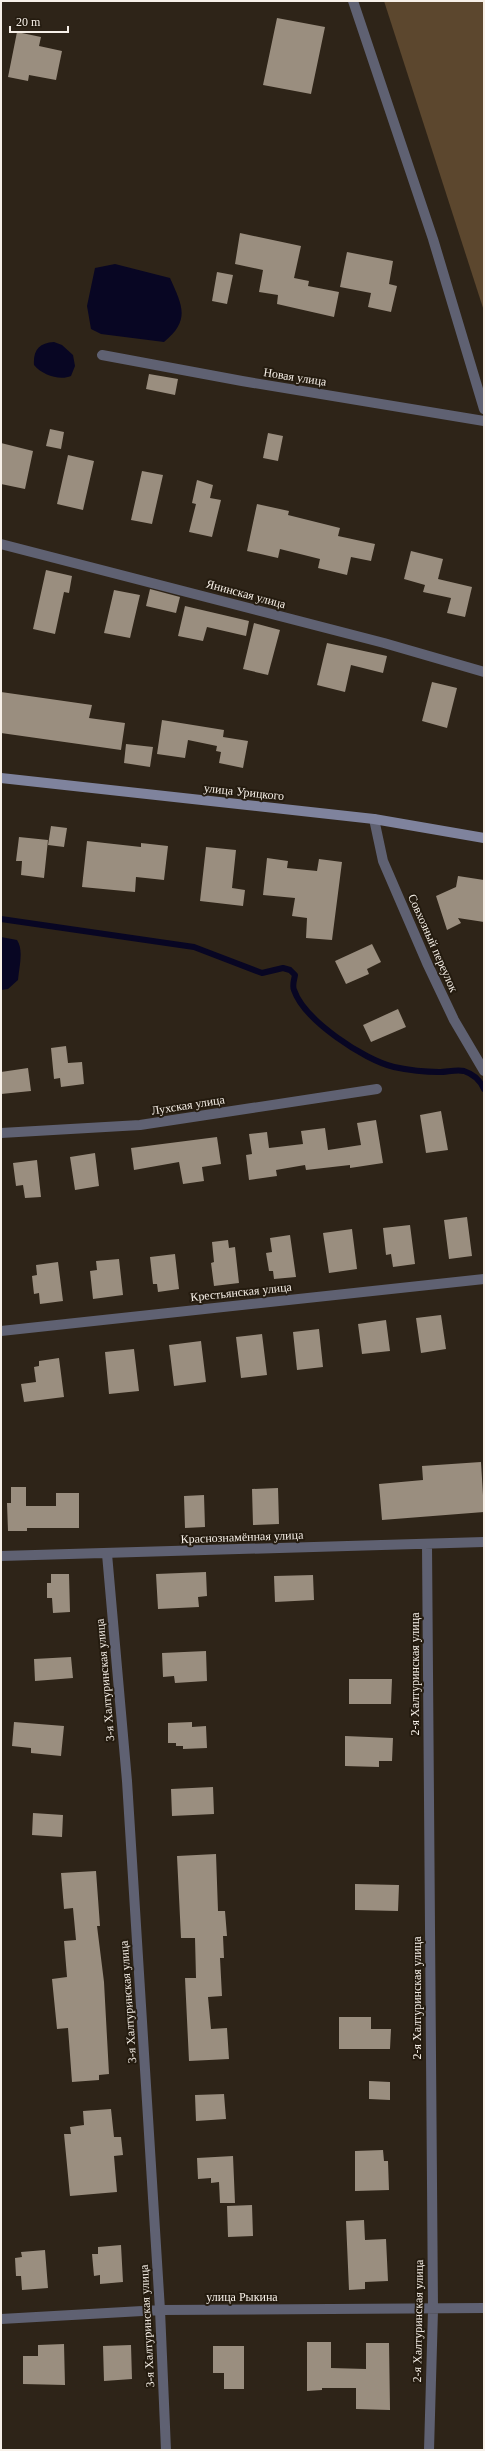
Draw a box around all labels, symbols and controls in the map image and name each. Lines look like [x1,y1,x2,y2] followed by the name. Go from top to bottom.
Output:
[10,8,68,34] scale bar
[16,15,41,29] text: 20 m
[262,365,328,389] street label: Новая улица
[205,577,288,612] street label: Янинская улица
[203,781,285,803] street label: улица Урицкого
[405,892,461,994] street label: Совхозный переулок
[150,1092,226,1118] street label: Лухская улица
[190,1280,293,1304] street label: Крестьянская улица
[180,1528,304,1546] street label: Краснознамённая улица
[408,1612,422,1735] street label: 2-я Халтуринская улица
[93,1617,117,1742] street label: 3-я Халтуринская улица
[410,1936,424,2059] street label: 2-я Халтуринская улица
[117,1939,139,2064] street label: 3-я Халтуринская улица
[410,2259,426,2383] street label: 2-я Халтуринская улица
[137,2264,157,2388] street label: 3-я Халтуринская улица
[206,2290,278,2304] street label: улица Рыкина

